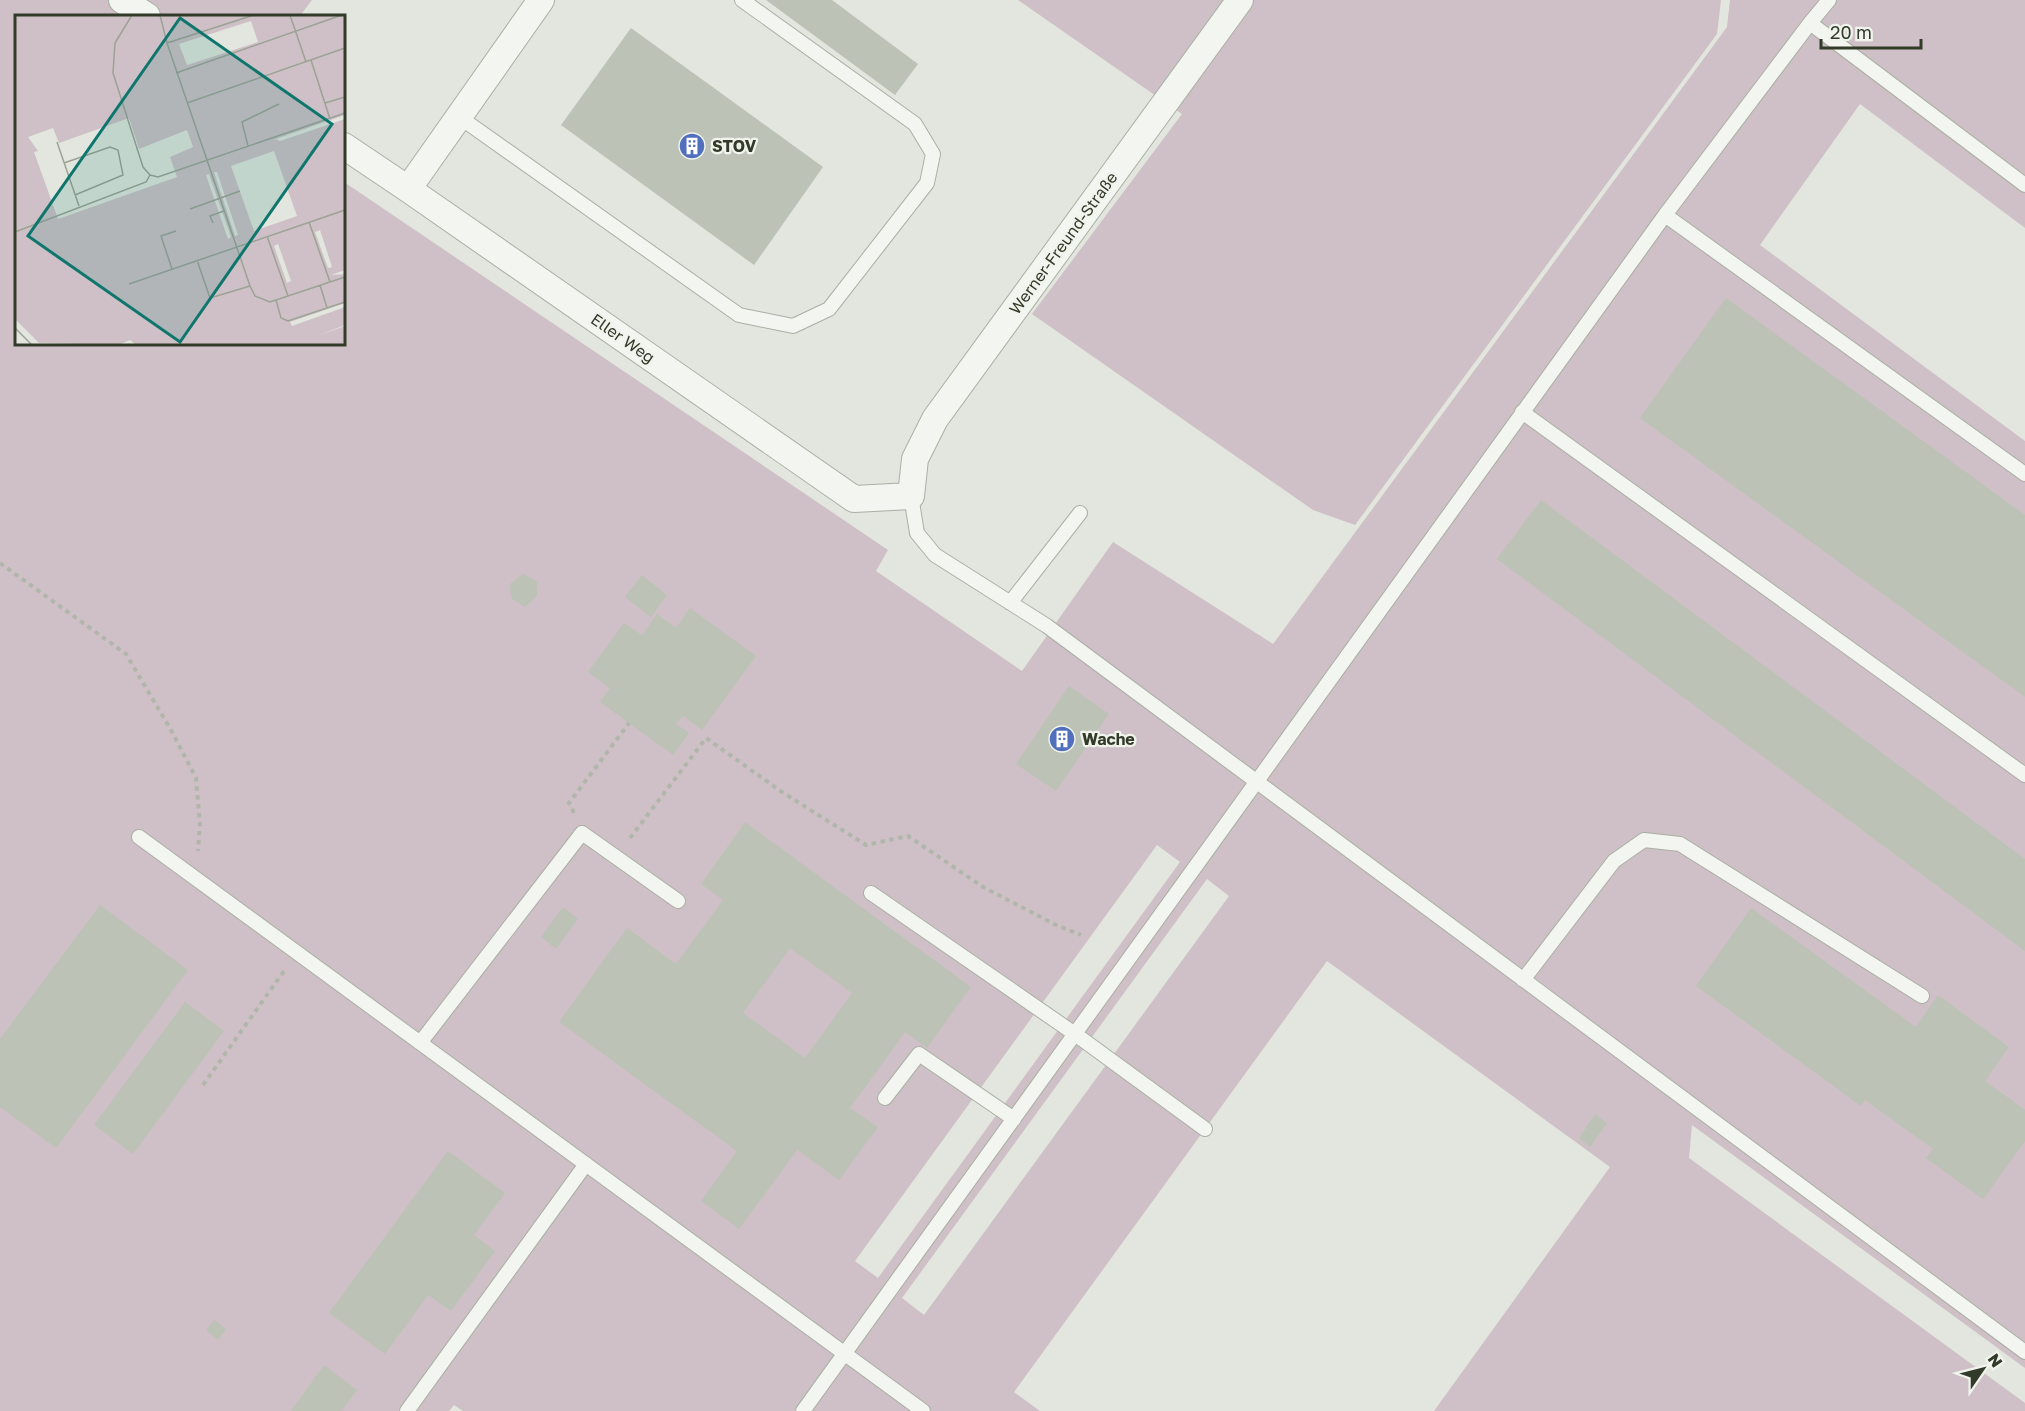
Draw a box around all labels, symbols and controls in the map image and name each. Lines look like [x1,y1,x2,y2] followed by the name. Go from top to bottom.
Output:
[1821,12,1922,50] scale bar
[15,15,345,345] inset map
[1830,21,1872,43] text: 20 m
[677,131,707,161] building icon: STOV
[712,136,757,156] place label: STOV
[1005,168,1121,318] street label: Werner-Freund-Straße
[587,309,659,367] street label: Eller Weg
[1047,724,1077,754] building icon: Wache
[1082,729,1135,749] place label: Wache
[1953,1339,2013,1399] north arrow
[1984,1350,2007,1371] text: N

